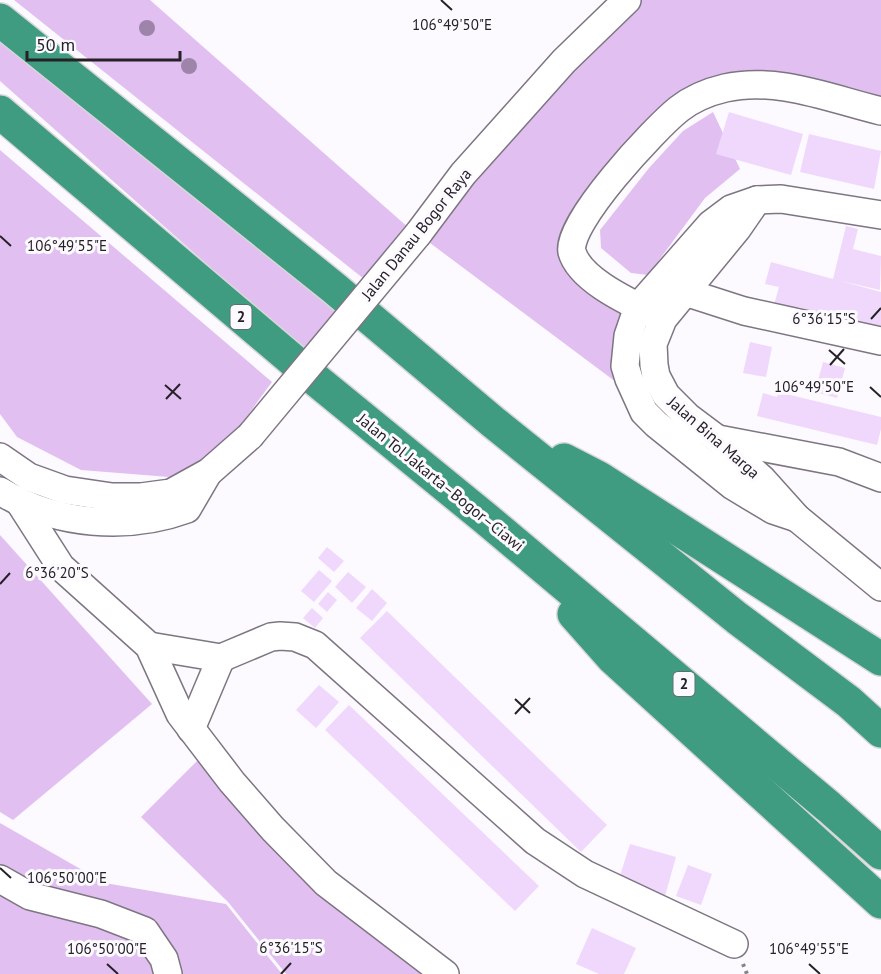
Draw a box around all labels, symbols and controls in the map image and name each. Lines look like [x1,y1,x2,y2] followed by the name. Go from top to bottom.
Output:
[412,15,492,34] text: 106°49'50"E
[27,24,180,62] scale bar
[36,33,75,56] text: 50 m
[356,164,475,305] street label: Jalan Danau Bogor Raya
[27,236,107,255] text: 106°49'55"E
[230,305,252,329] road number: 2
[792,309,856,328] text: 6°36'15"S
[774,377,854,396] text: 106°49'50"E
[663,391,764,482] street label: Jalan Bina Marga
[353,408,528,555] street label: Jalan Tol Jakarta–Bogor–Ciawi
[25,563,89,582] text: 6°36'20"S
[674,672,694,696] road number: 2
[27,868,107,887] text: 106°50'00"E
[259,938,323,957] text: 6°36'15"S
[67,939,147,958] text: 106°50'00"E
[769,939,849,958] text: 106°49'55"E

